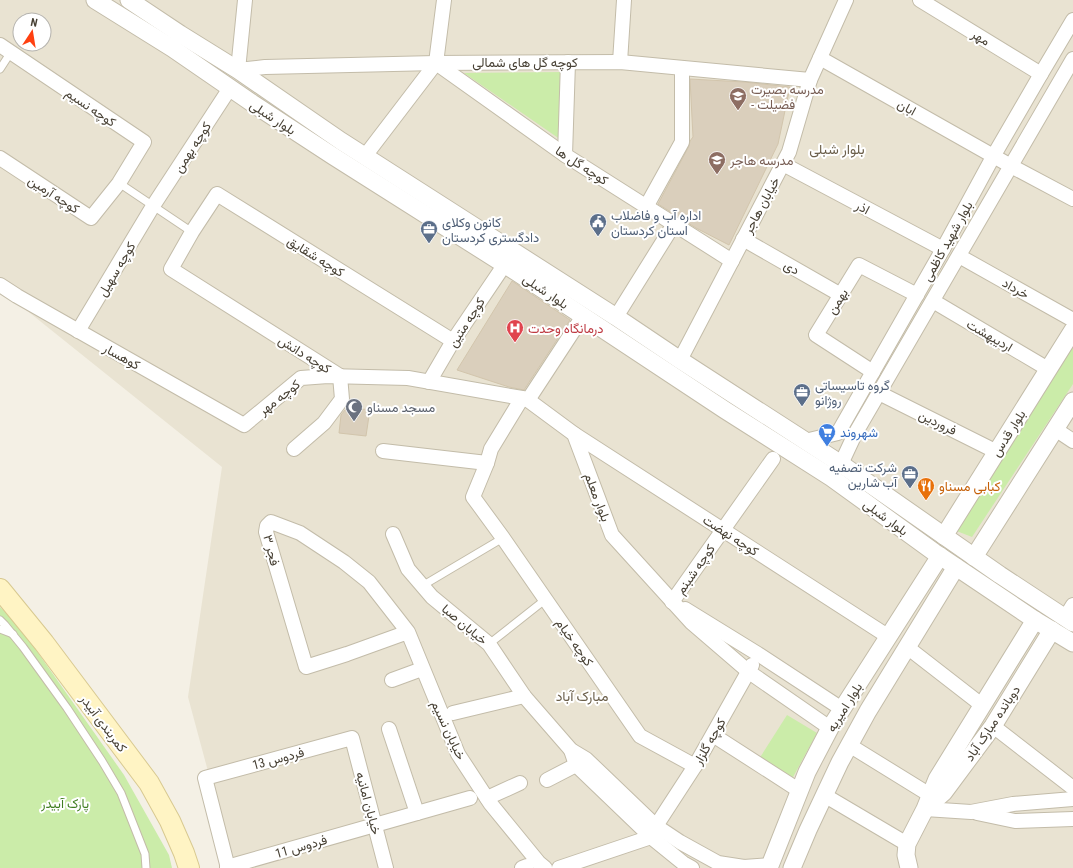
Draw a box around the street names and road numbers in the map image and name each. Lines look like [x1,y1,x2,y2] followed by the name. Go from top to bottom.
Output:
[968,26,993,49] street label: مهر
[472,55,578,72] street label: کوچه گل های شمالی
[62,85,119,132] street label: کوچه نسیم
[894,96,919,119] street label: ابان
[246,97,299,139] street label: بلوار شبلی
[171,119,216,176] street label: کوچه بهمن
[551,143,611,190] street label: کوچه گل ها
[24,172,82,218] street label: کوچه آرمین
[740,174,784,237] street label: خیابان هاجر
[852,197,872,218] street label: اذر
[919,198,977,284] street label: بلوار شهید کاظمی
[283,233,347,282] street label: کوچه شقایق
[94,239,140,300] street label: کوچه سهیل
[781,257,802,279] street label: دی
[520,271,571,313] street label: بلوار شبلی
[999,275,1032,303] street label: خرداد
[824,286,852,317] street label: بهمن
[445,294,490,351] street label: کوچه متین
[964,316,1015,355] street label: اردیبهشت
[275,332,334,378] street label: کوچه دانش
[100,340,143,374] street label: کوهسار
[255,376,304,420] street label: کوچه مهر
[916,407,959,439] street label: فروردین
[988,407,1030,460] street label: بلوار قدس
[580,471,614,524] street label: بلوار معلم
[860,496,911,540] street label: بلوار شبلی
[699,512,762,561] street label: کوچه نهضت
[259,533,283,567] street label: فجر ۳
[673,541,720,598] street label: کوچه شبنم
[438,601,491,649] street label: خیابان صبا
[551,616,597,670] street label: کوچه خیام
[823,680,866,735] street label: بلوار امیریه
[962,683,1024,764] street label: دوبانده مبارک آباد
[76,691,130,756] street label: کمربندی آبیدر
[427,698,469,763] street label: خیابان نسیم
[690,715,731,769] street label: کوچه گلزار
[251,744,306,774] street label: فردوس 13
[352,770,384,837] street label: خیابان امانیه
[274,832,329,862] street label: فردوس 11

